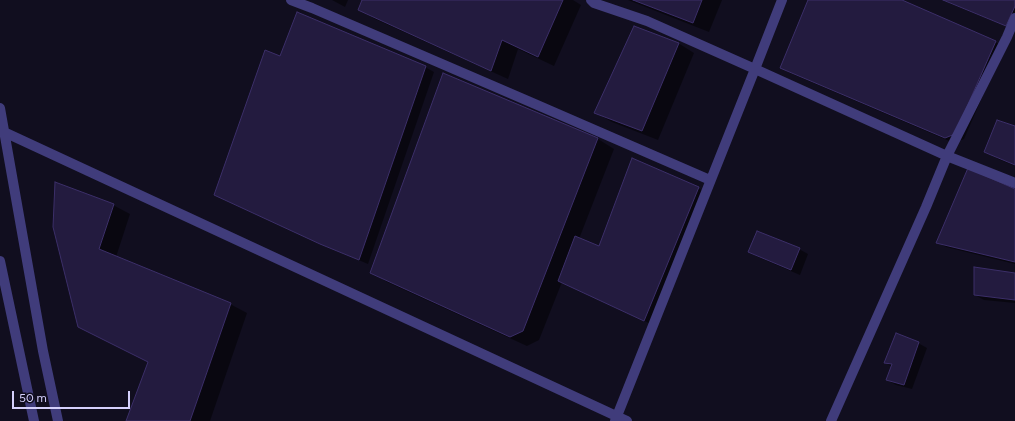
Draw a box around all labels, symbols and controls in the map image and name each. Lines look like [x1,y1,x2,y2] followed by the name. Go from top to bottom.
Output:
[14,383,132,409] scale bar
[19,391,47,405] text: 50 m

